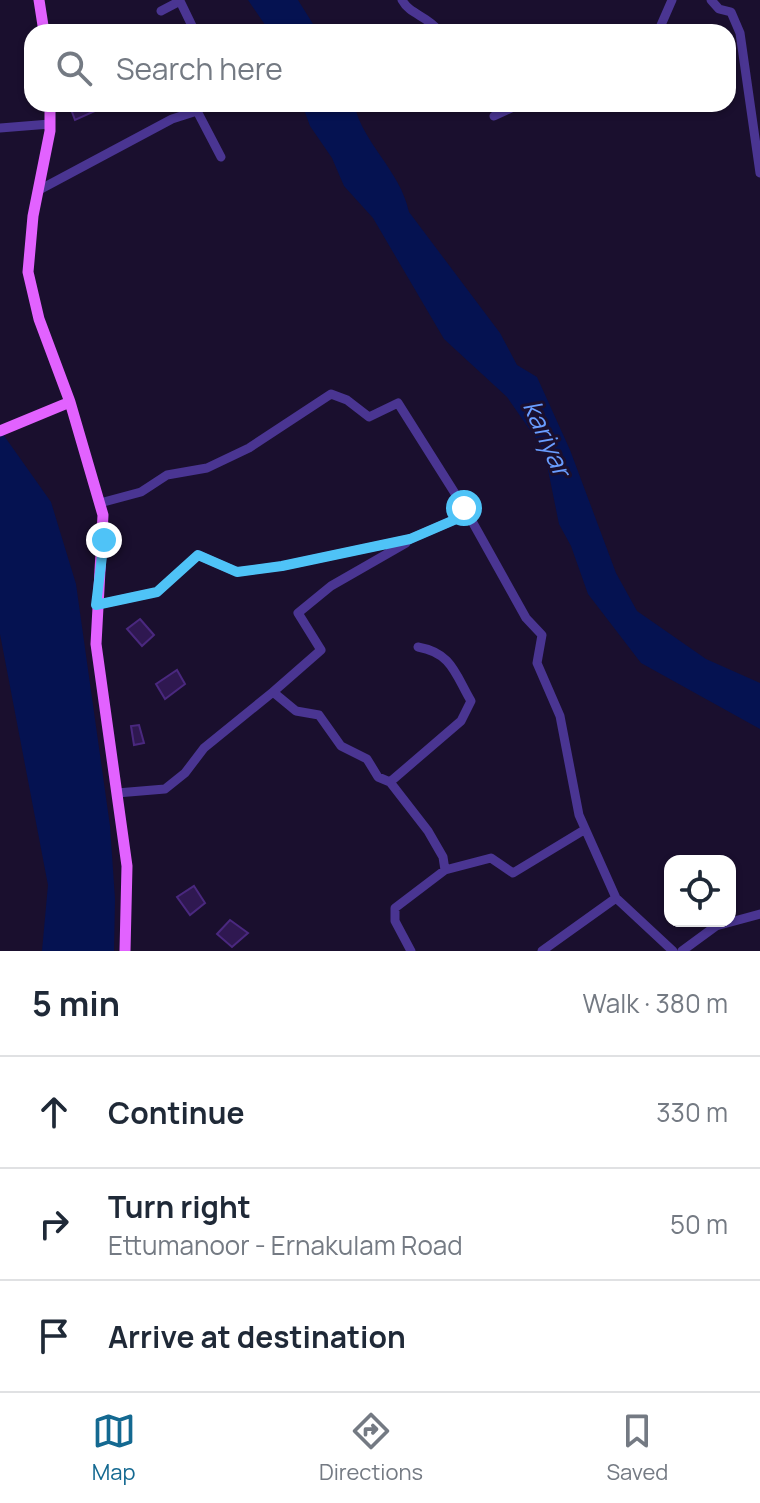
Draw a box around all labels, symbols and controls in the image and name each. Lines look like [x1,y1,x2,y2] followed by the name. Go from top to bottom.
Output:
[24,24,736,112] search box
[52,46,96,90] icon: search
[116,48,283,89] text: Search here
[515,394,582,485] water label: kariyar
[446,490,482,526] route start
[86,522,122,558] route end
[664,855,736,927] map controls
[664,855,736,927] button: locate
[32,980,120,1026] text: 5 min
[583,985,728,1021] text: Walk · 380 m
[32,1090,76,1134] icon: ahead
[108,1092,244,1133] text: Continue
[656,1094,728,1130] text: 330 m
[108,1186,251,1227] text: Turn right
[32,1202,76,1246] icon: right
[670,1206,728,1242] text: 50 m
[108,1227,463,1263] text: Ettumanoor - Ernakulam Road
[32,1314,76,1358] icon: arrive
[108,1316,406,1357] text: Arrive at destination
[92,1409,136,1487] tab: Map
[319,1409,423,1487] tab: Directions
[606,1409,668,1487] tab: Saved

